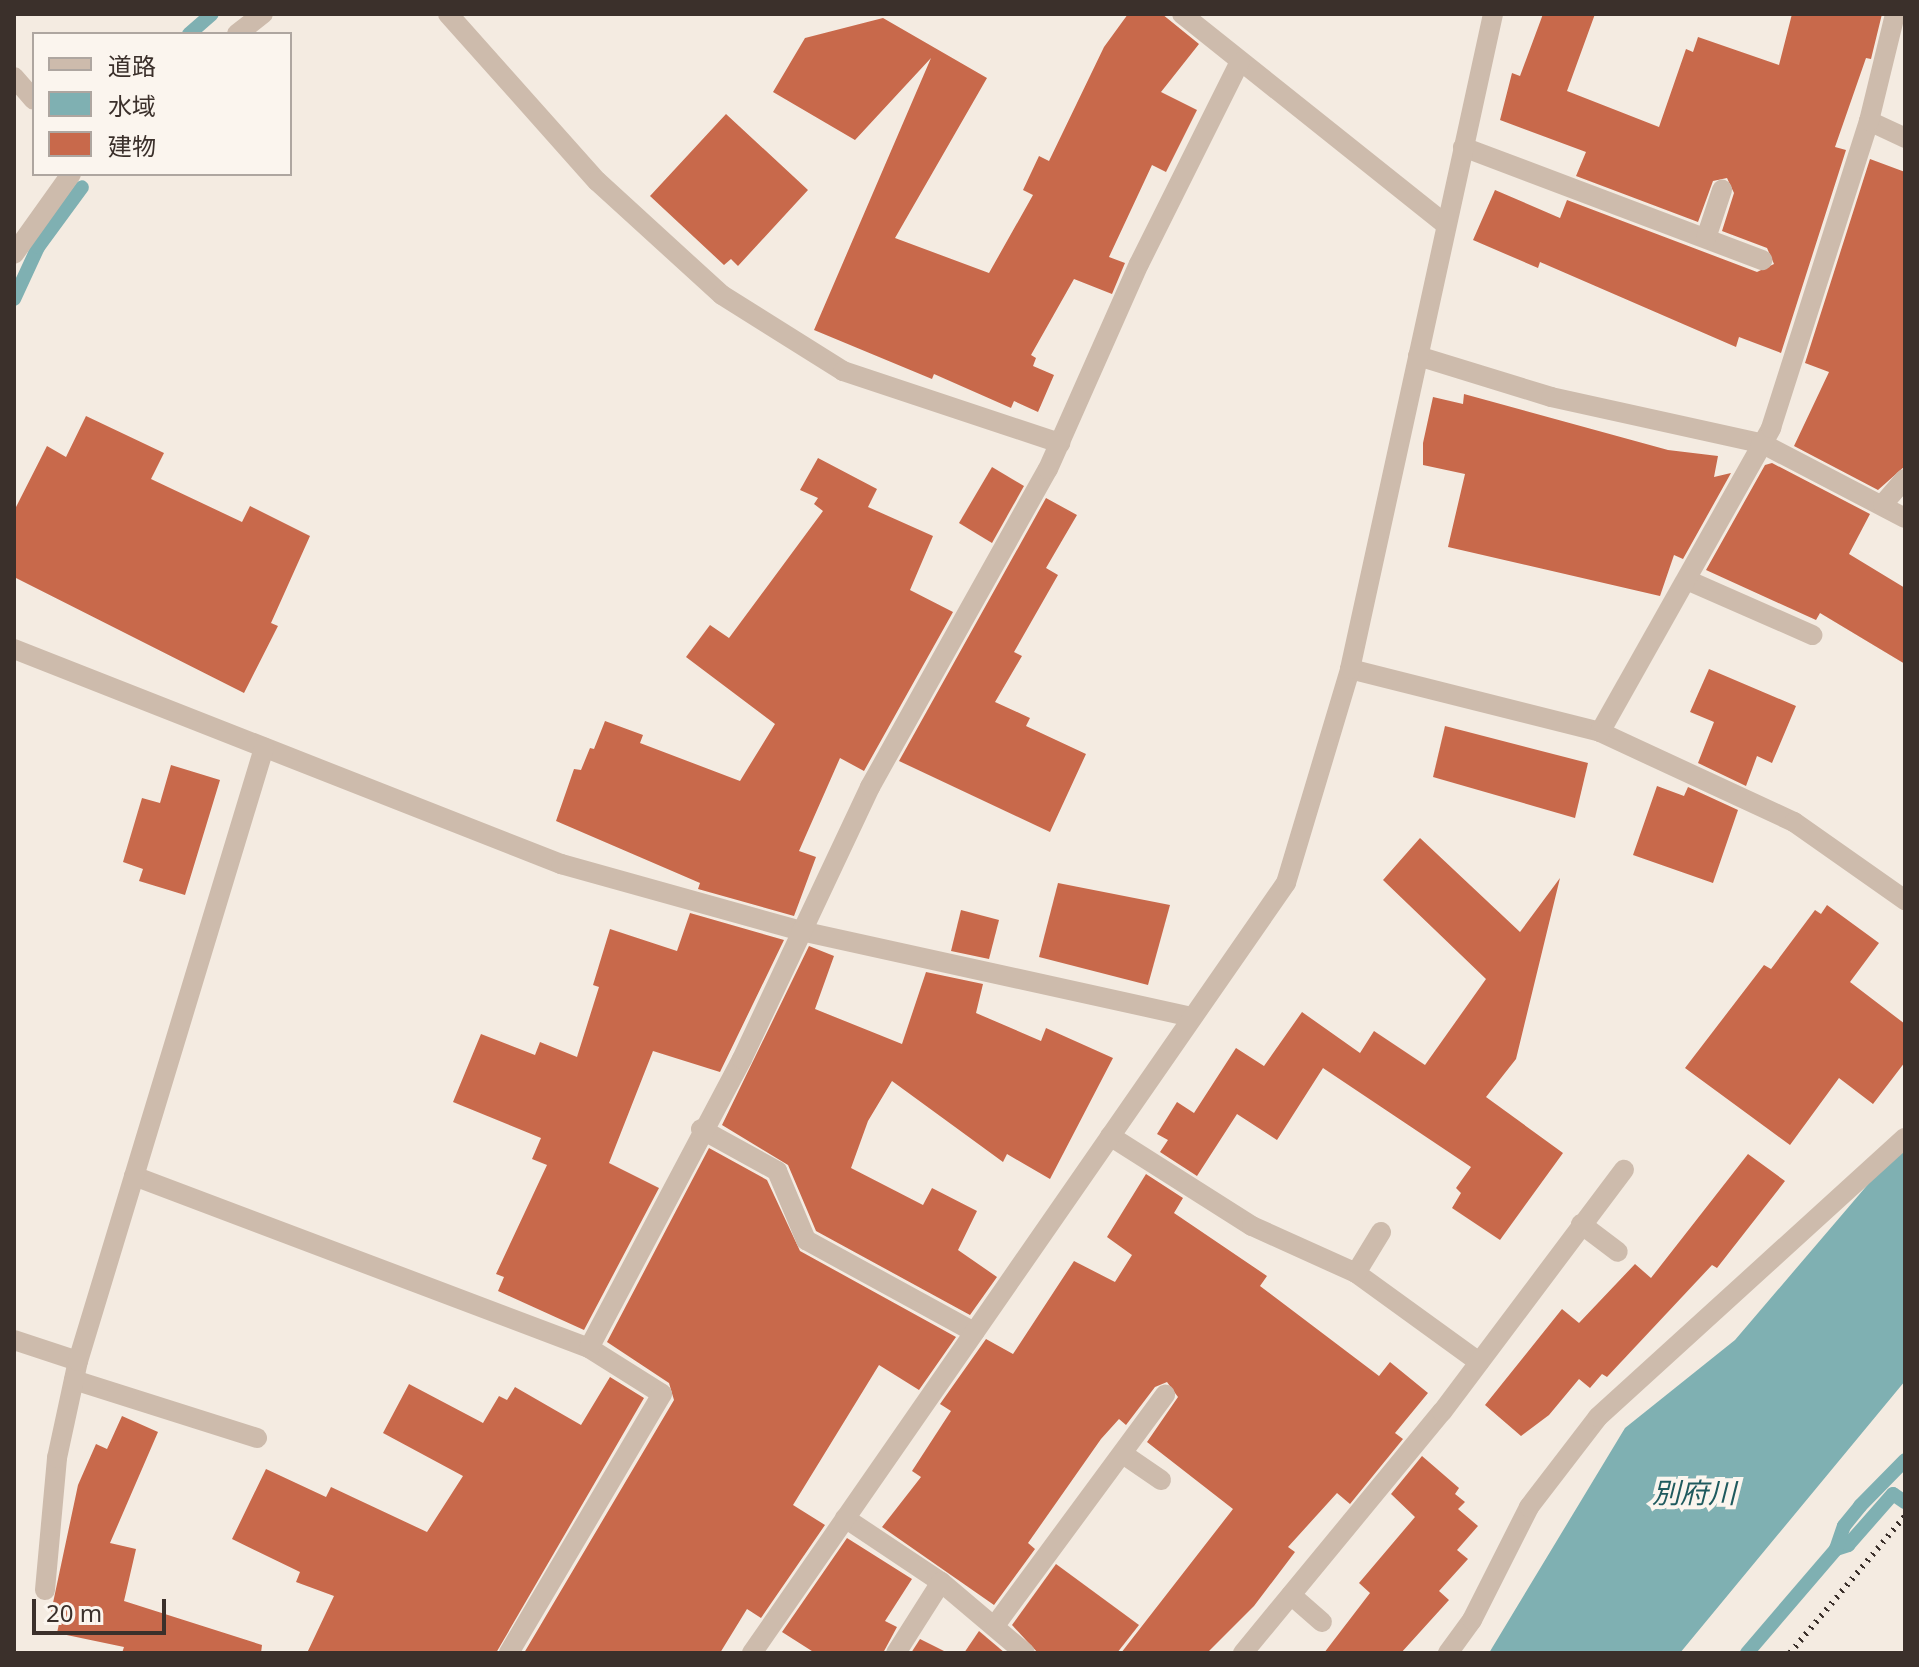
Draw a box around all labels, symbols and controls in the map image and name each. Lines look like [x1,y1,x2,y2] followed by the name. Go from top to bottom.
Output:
[32,32,292,176] legend
[108,49,156,82] text: 道路
[108,89,156,122] text: 水域
[108,129,156,162] text: 建物
[1652,1475,1736,1509] water label: 別府川
[36,1583,170,1633] scale bar
[46,1596,102,1629] text: 20 m

